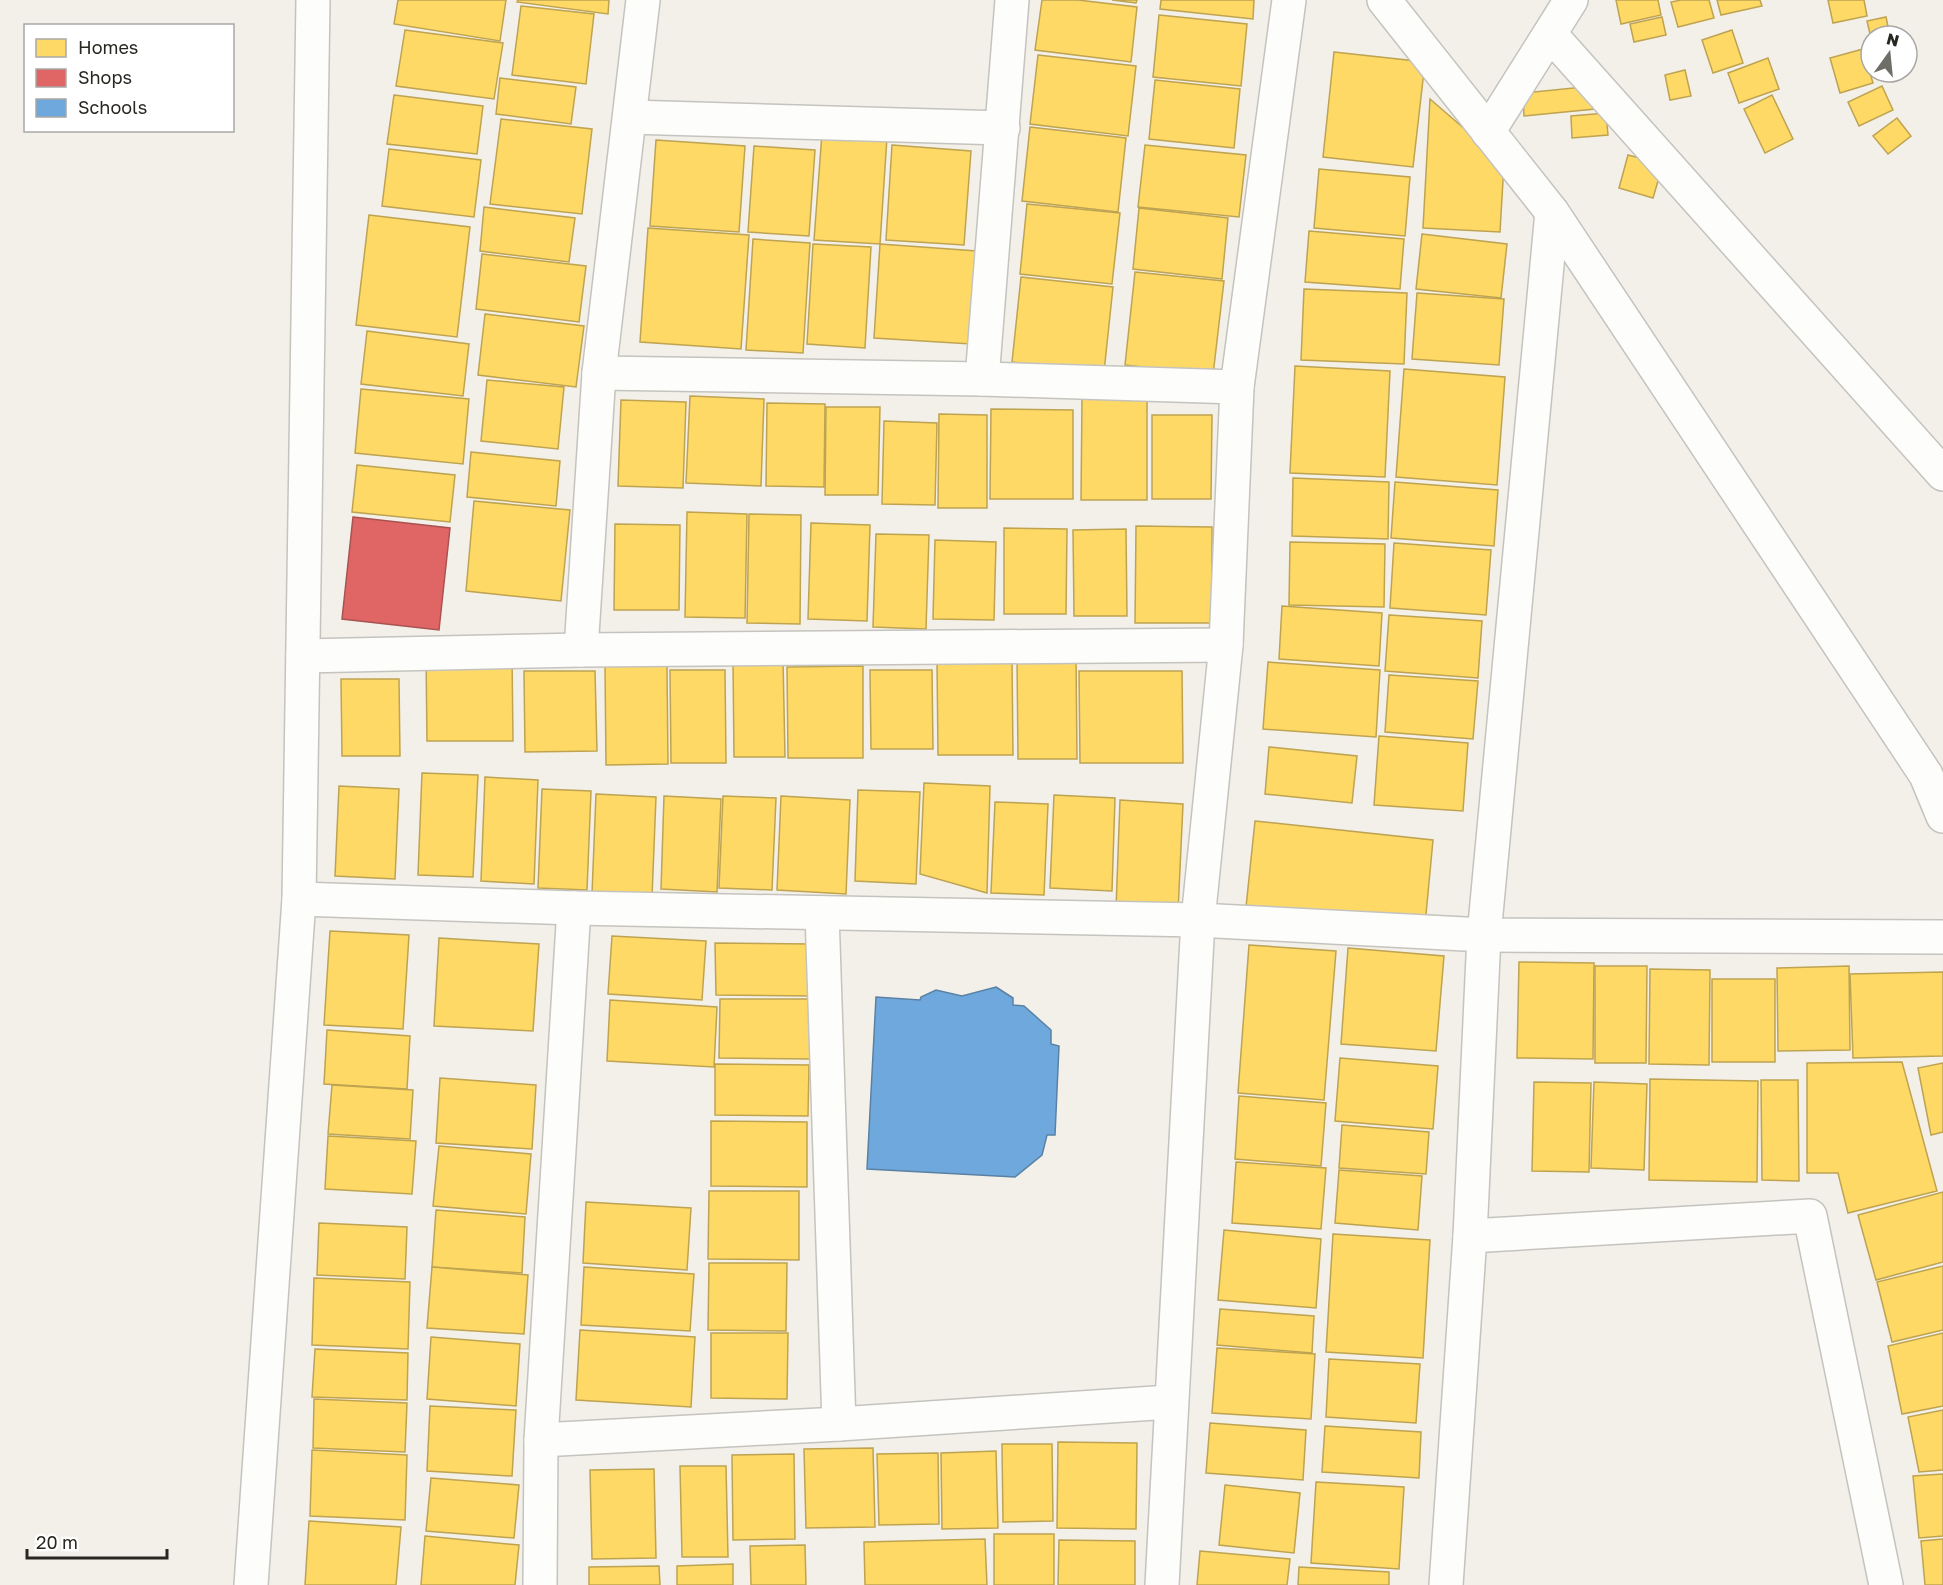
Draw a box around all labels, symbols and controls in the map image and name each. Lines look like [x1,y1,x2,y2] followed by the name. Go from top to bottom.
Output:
[24,24,234,132] legend
[1859,24,1919,84] north arrow
[1884,28,1901,51] text: N
[78,36,138,58] text: Homes
[78,66,132,88] text: Shops
[78,96,147,118] text: Schools
[27,1522,166,1560] scale bar
[36,1531,78,1553] text: 20 m

